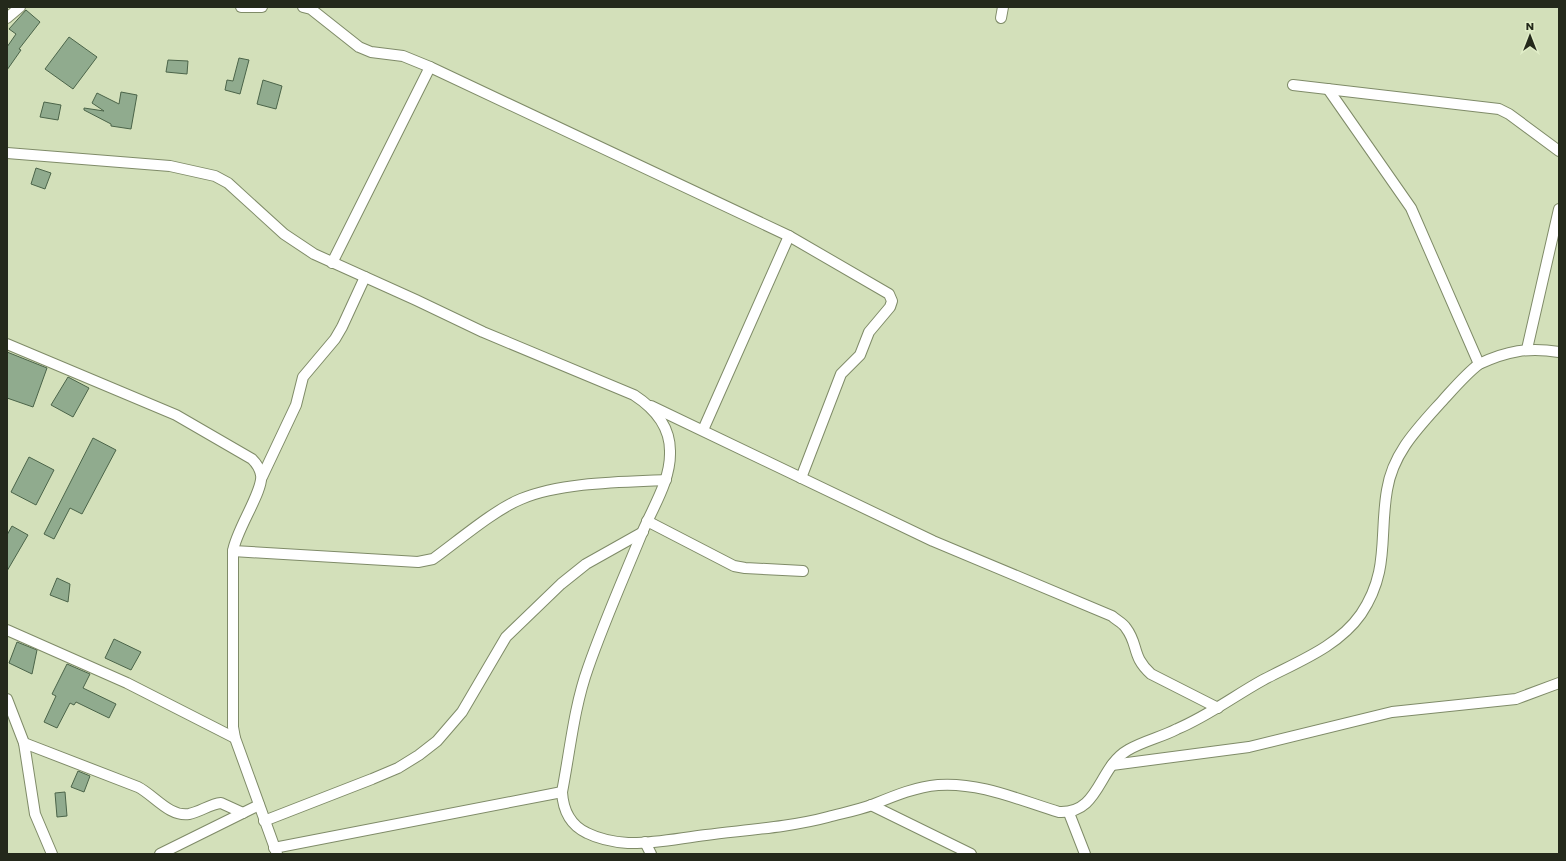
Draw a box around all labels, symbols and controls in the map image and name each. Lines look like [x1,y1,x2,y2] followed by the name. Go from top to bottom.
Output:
[1510,16,1550,56] north arrow
[1526,18,1534,34] text: N

